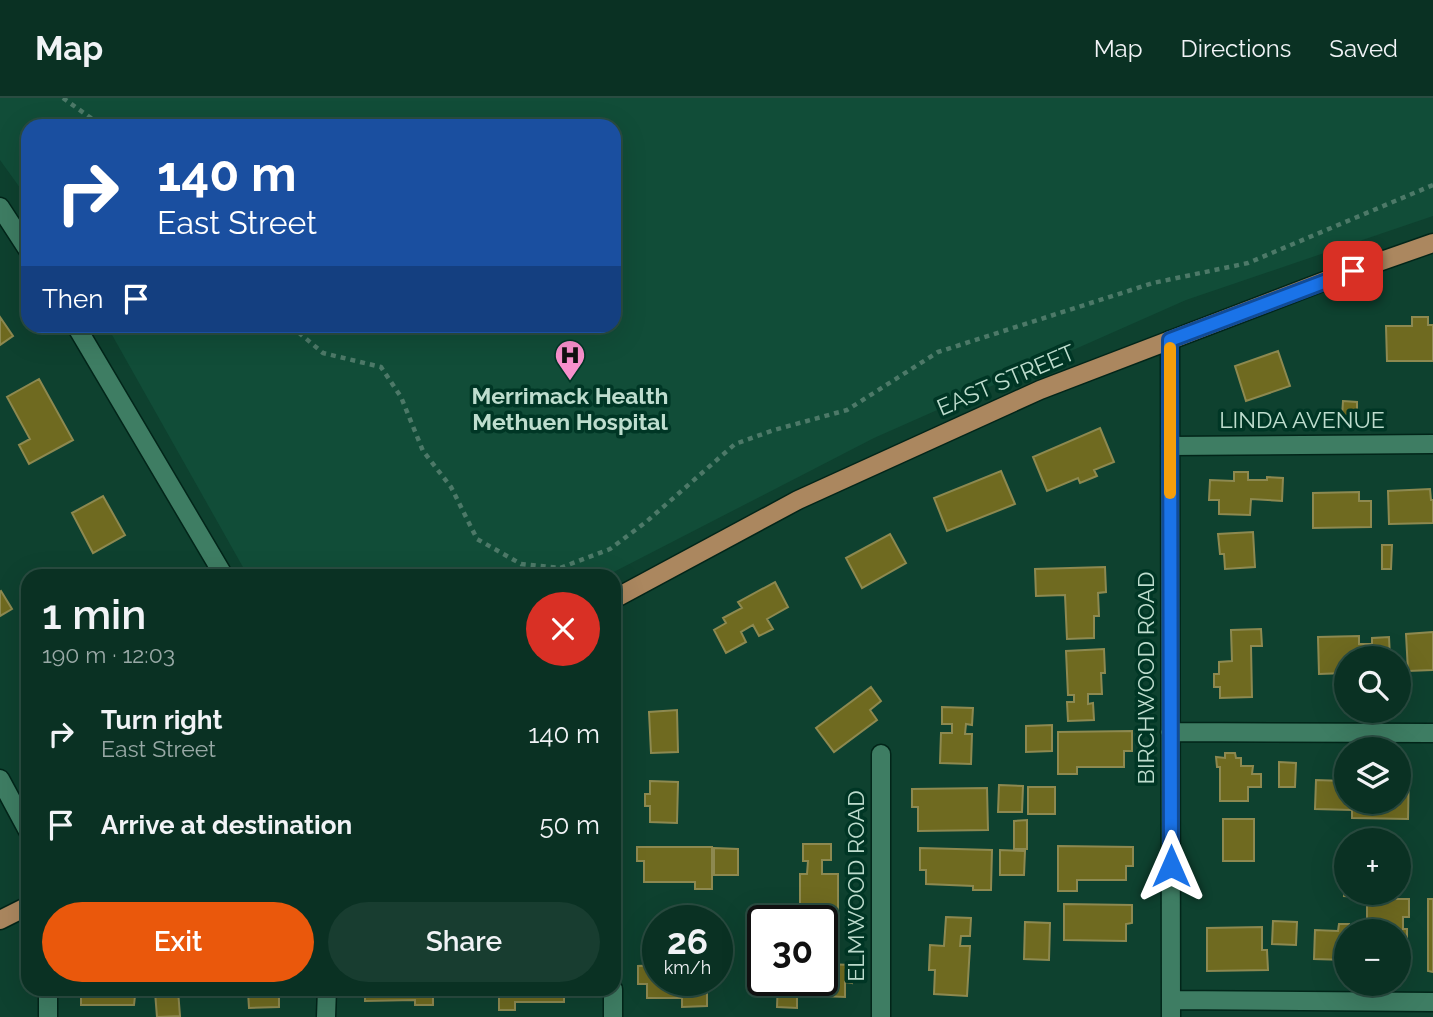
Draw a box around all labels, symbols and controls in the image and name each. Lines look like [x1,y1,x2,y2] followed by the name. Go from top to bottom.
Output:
[35,29,103,68] text: Map
[1094,34,1143,63] text: Map
[1181,34,1291,63] text: Directions
[1329,34,1398,63] text: Saved
[157,145,297,202] text: 140 m
[42,147,133,238] icon: right
[157,204,317,241] text: East Street
[1323,241,1383,301] pin
[1334,252,1372,290] icon: arrive
[117,280,155,318] icon: arrive
[42,284,103,314] text: Then
[553,338,587,382] hospital icon: Merrimack Health Methuen Hospital
[933,338,1079,421] street label: EAST STREET
[472,382,668,435] place label: Merrimack Health Methuen Hospital
[1219,406,1385,433] street label: LINDA AVENUE
[1132,572,1159,784] street label: BIRCHWOOD ROAD
[42,590,146,639] text: 1 min
[526,592,600,666] button: close
[42,641,175,668] text: 190 m · 12:03
[1334,646,1411,996] map controls
[1334,646,1411,723] button: search
[101,705,222,735] text: Turn right
[42,715,80,753] icon: right
[528,719,600,749] text: 140 m
[101,735,216,762] text: East Street
[1334,737,1411,814] button: layers
[842,790,869,982] street label: ELMWOOD ROAD
[42,806,80,844] icon: arrive
[101,810,352,840] text: Arrive at destination
[539,810,600,840] text: 50 m
[1334,828,1411,905] button: +
[1134,829,1208,903] position arrow
[42,902,314,982] button: Exit
[328,902,600,982] button: Share
[747,905,838,996] speed limit sign: 30
[1334,919,1411,996] button: −
[667,921,708,962] text: 26
[664,957,711,978] text: km/h

